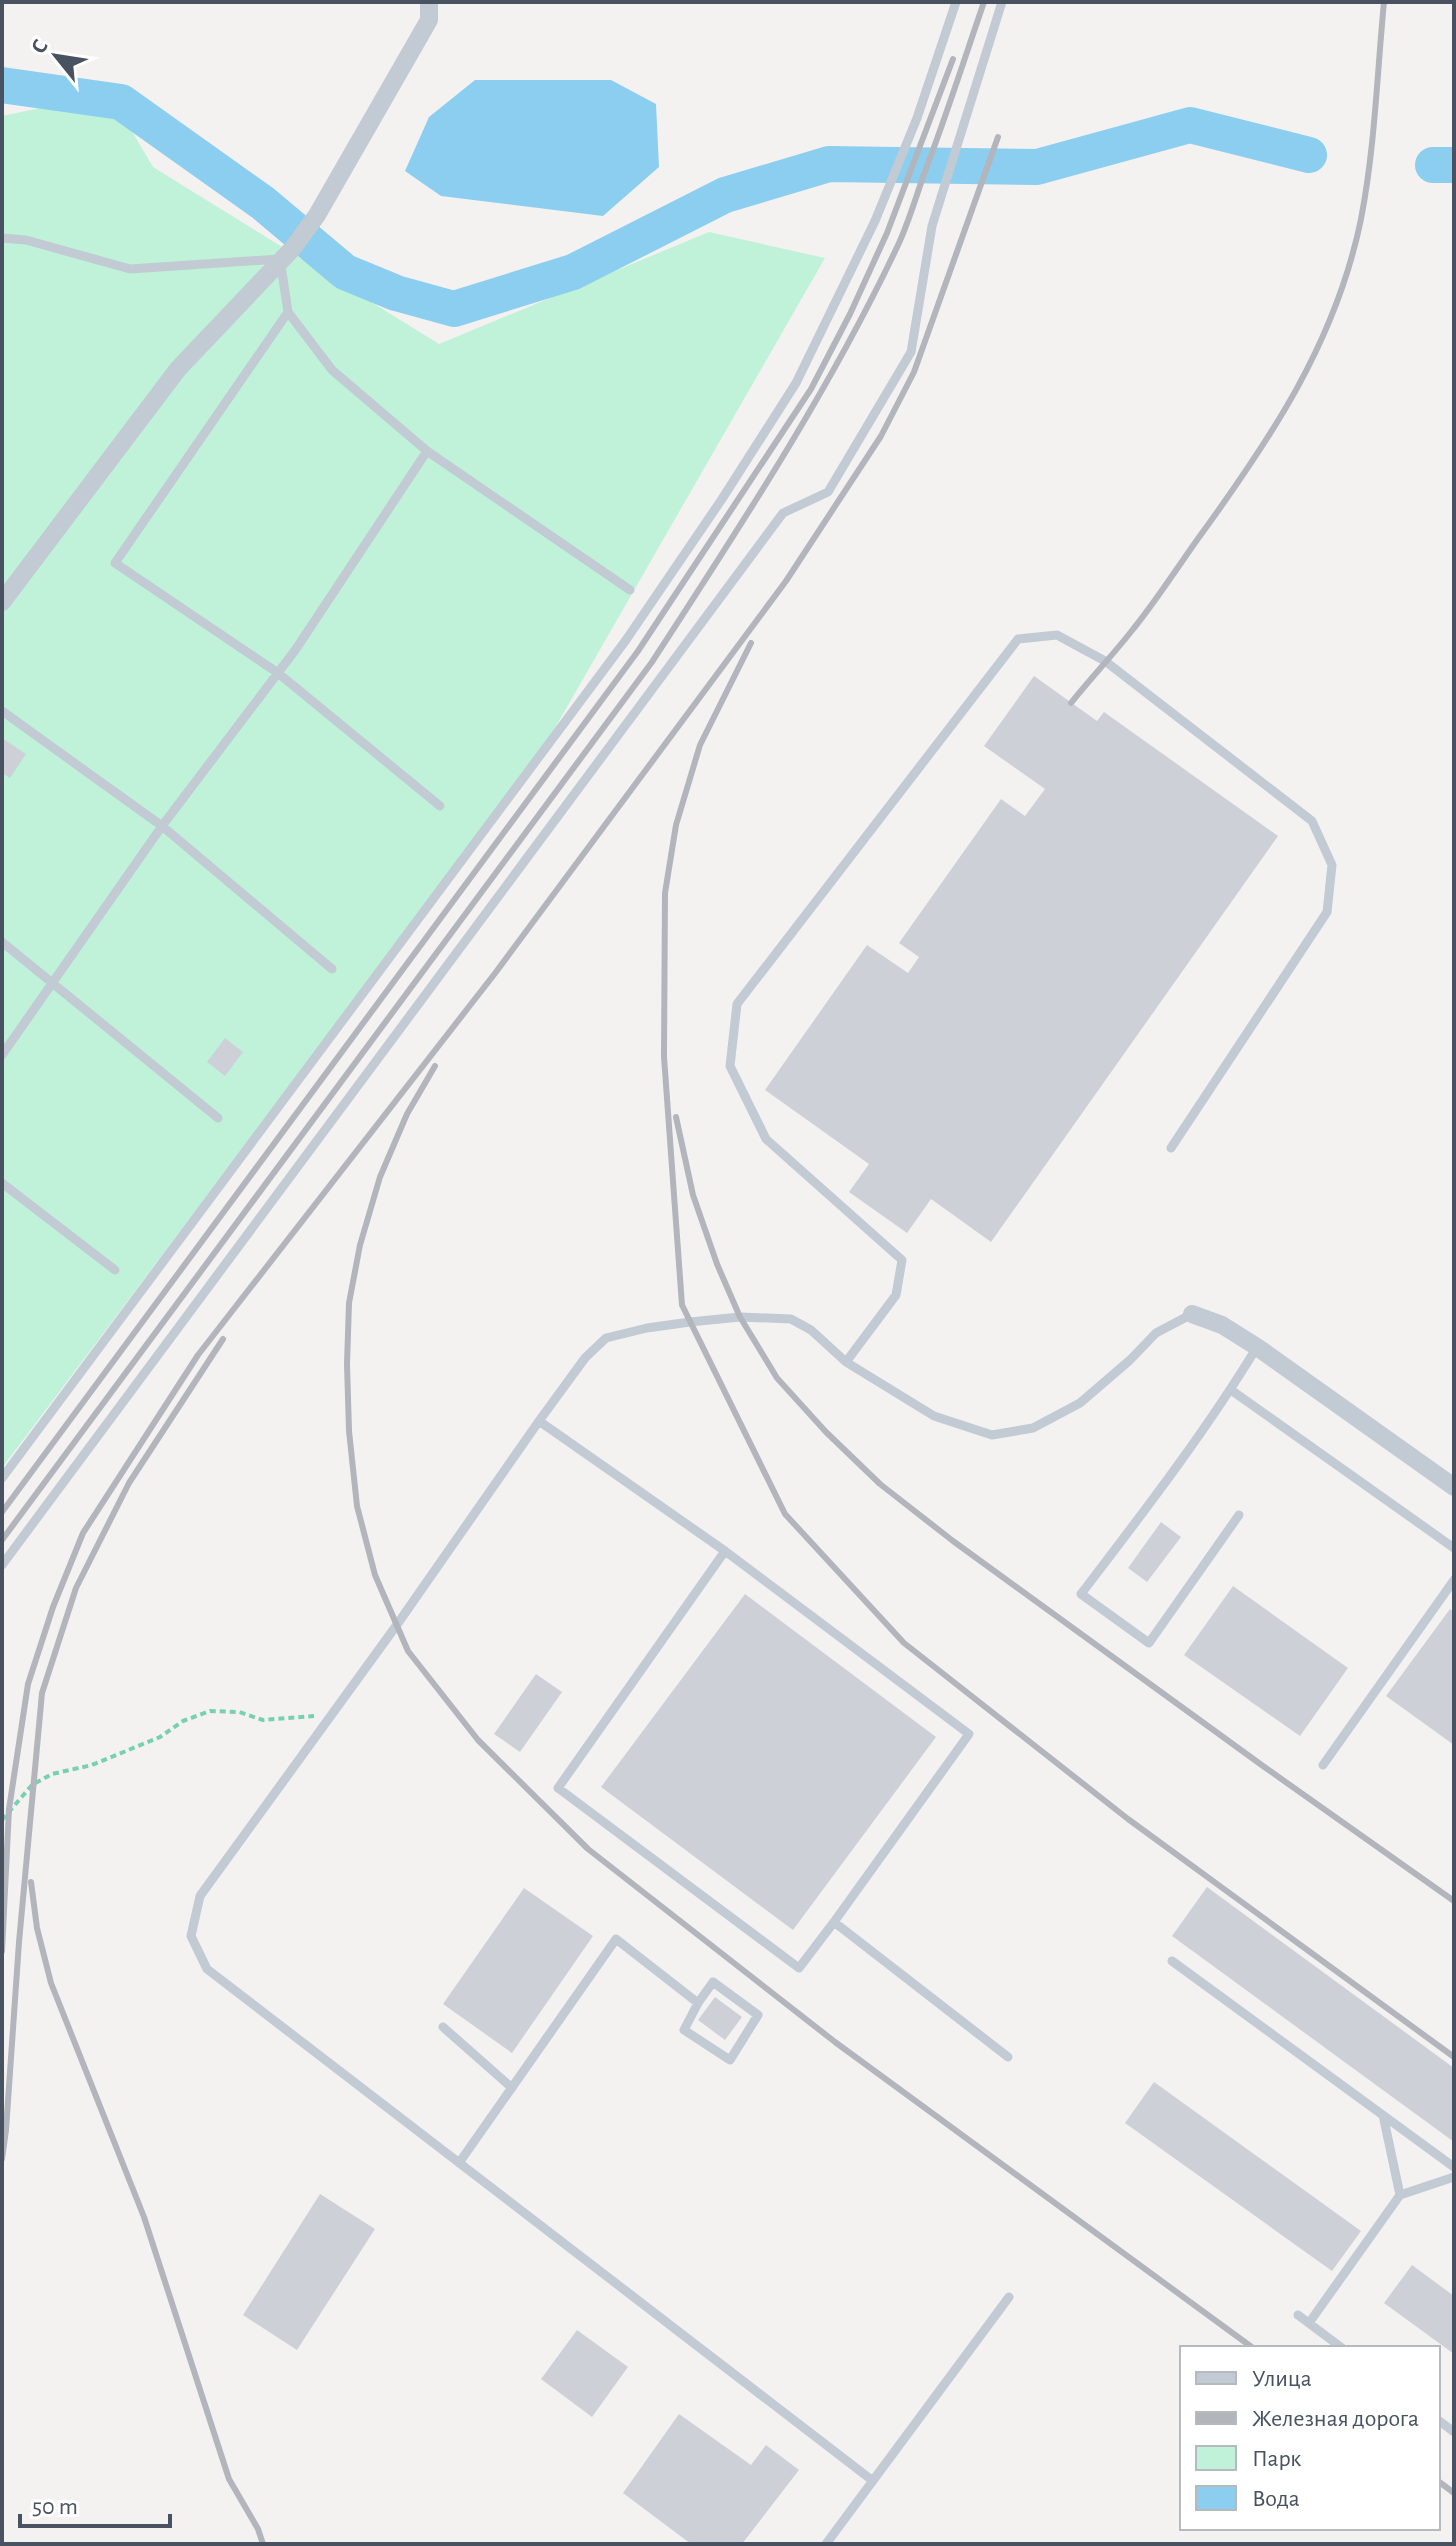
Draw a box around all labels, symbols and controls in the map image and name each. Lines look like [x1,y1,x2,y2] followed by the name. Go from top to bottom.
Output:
[16,16,96,96] north arrow
[27,36,52,57] text: С
[1180,2346,1440,2530] legend
[1252,2367,1312,2391] text: Улица
[1252,2407,1419,2431] text: Железная дорога
[1252,2447,1301,2471] text: Парк
[20,2478,170,2528] scale bar
[1252,2487,1300,2511] text: Вода
[32,2495,78,2519] text: 50 m

